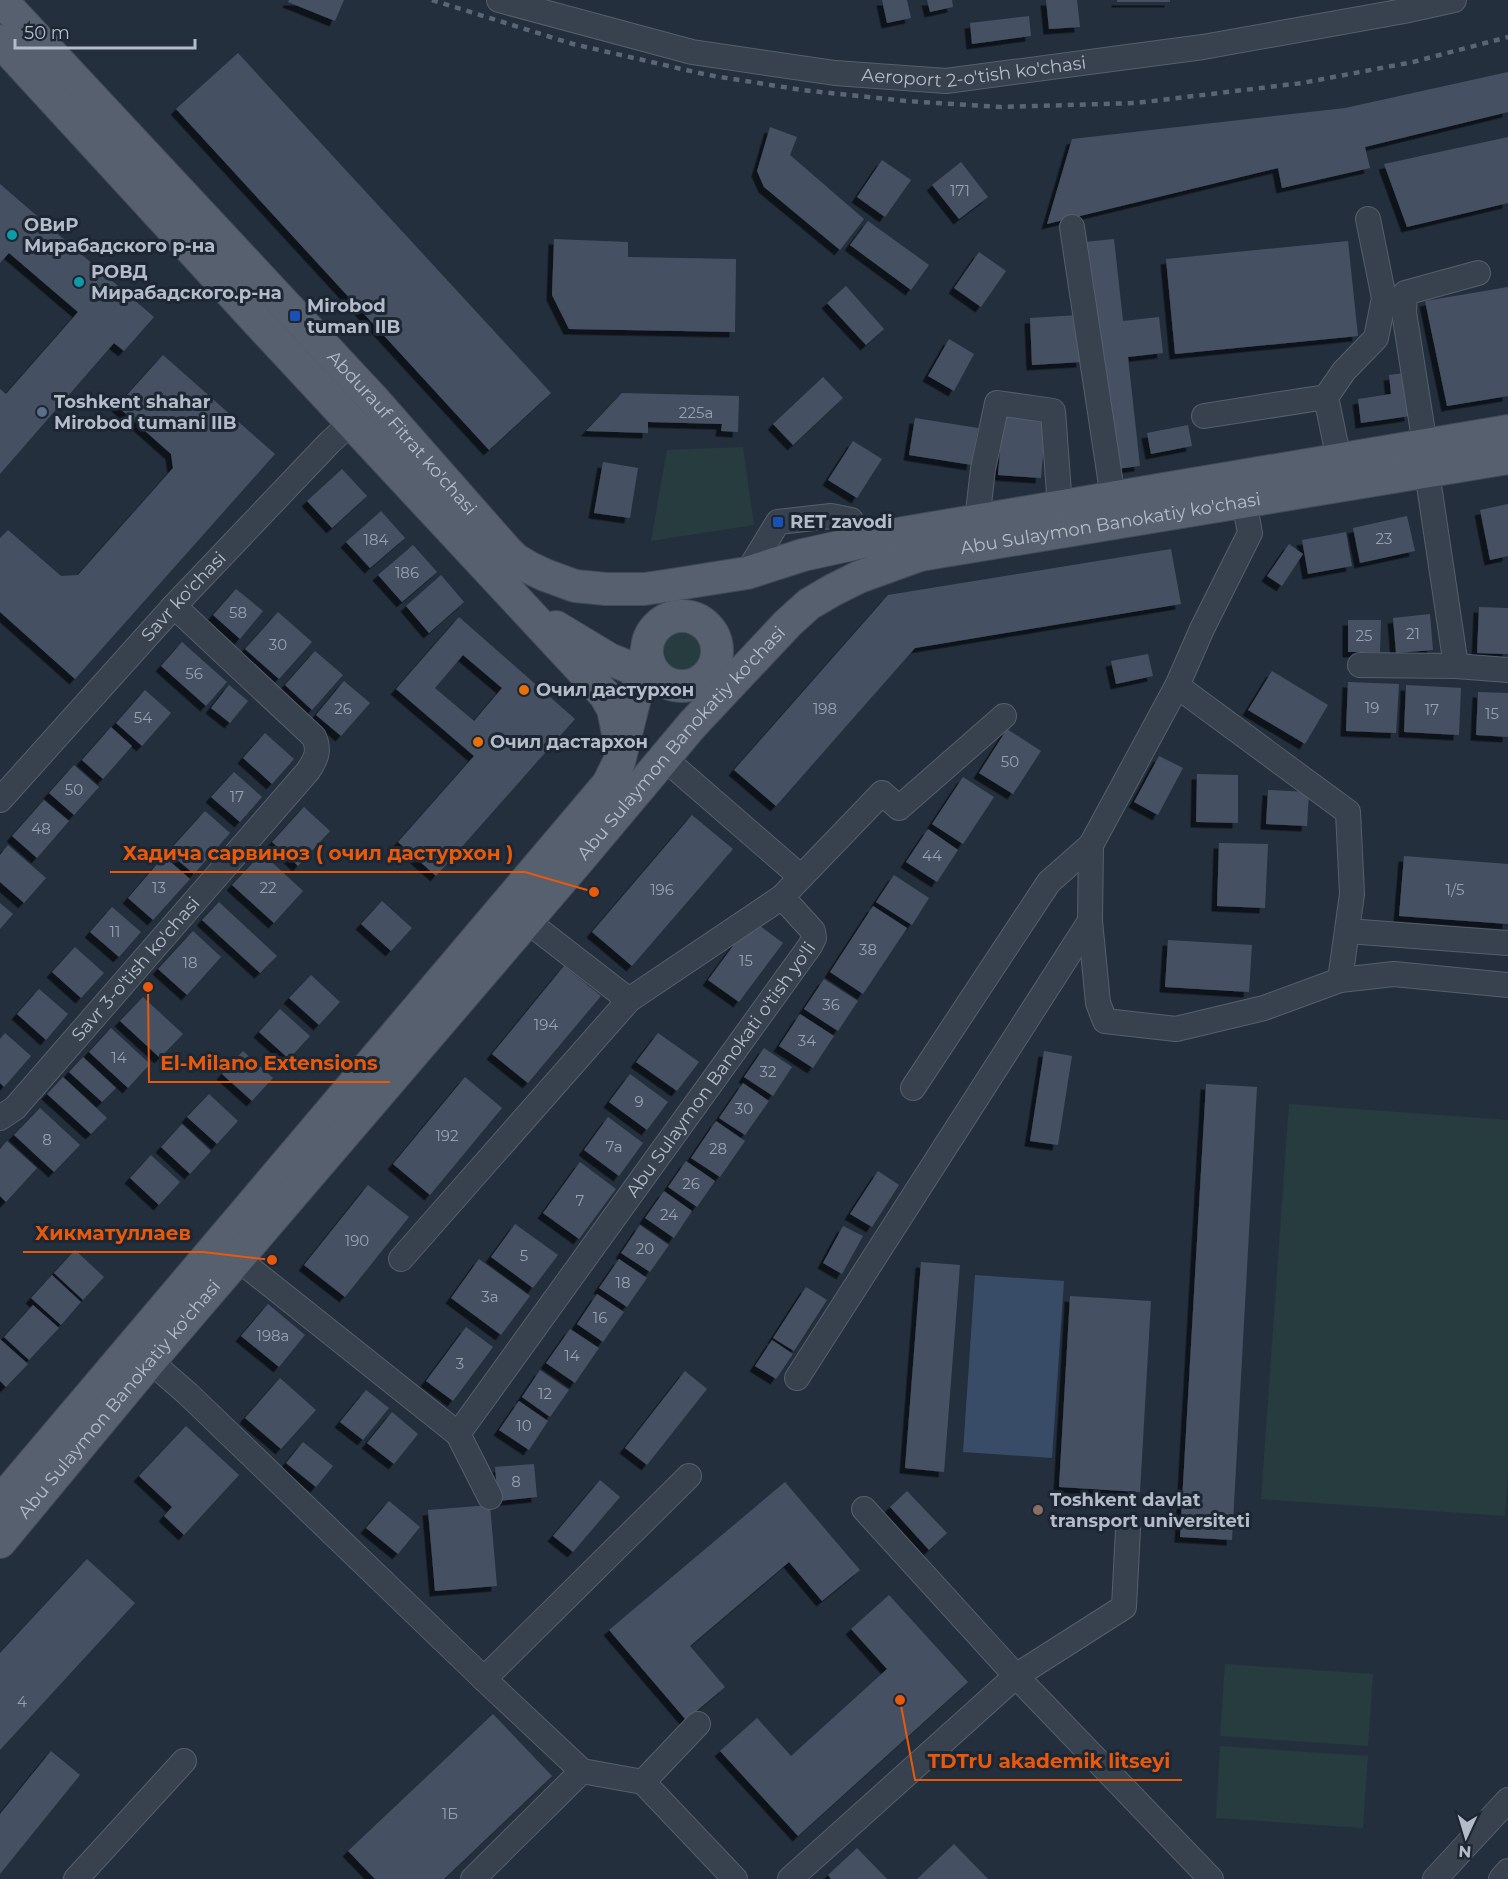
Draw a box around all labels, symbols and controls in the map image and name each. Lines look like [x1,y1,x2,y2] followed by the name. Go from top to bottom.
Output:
[15,12,195,50] scale bar
[24,22,70,44] text: 50 m
[861,52,1087,92] street label: Aeroport 2-o'tish ko'chasi
[950,181,970,200] house number: 171
[24,214,215,257] place label: ОВиР Мирабадского р-на
[5,228,19,242] marker: ОВиР Мирабадского р-на
[91,261,282,304] place label: РОВД Мирабадского.р-на
[72,275,86,289] marker: РОВД Мирабадского.р-на
[307,295,401,338] place label: Mirobod tuman IIB
[288,309,302,323] marker: Mirobod tuman IIB
[323,346,481,520] street label: Abdurauf Fitrat ko'chasi
[54,391,237,434] place label: Toshkent shahar Mirobod tumani IIB
[679,403,713,422] house number: 225а
[35,405,49,419] marker: Toshkent shahar Mirobod tumani IIB
[959,488,1262,559] street label: Abu Sulaymon Banokatiy ko'chasi
[790,511,892,533] place label: RET zavodi
[771,515,785,529] marker: RET zavodi
[1376,529,1392,548] house number: 23
[364,530,389,549] house number: 184
[137,547,231,646] street label: Savr ko'chasi
[395,563,419,582] house number: 186
[229,603,247,622] house number: 58
[573,622,790,864] street label: Abu Sulaymon Banokatiy ko'chasi
[1406,624,1420,643] house number: 21
[1355,626,1373,645] house number: 25
[269,635,287,654] house number: 30
[185,664,203,683] house number: 56
[536,679,694,701] place label: Очил дастурхон
[517,683,531,697] marker: Очил дастурхон
[1365,698,1379,717] house number: 19
[334,699,352,718] house number: 26
[813,699,837,718] house number: 198
[1425,700,1439,719] house number: 17
[1485,704,1499,723] house number: 15
[134,708,152,727] house number: 54
[490,731,648,753] place label: Очил дастархон
[471,735,485,749] marker: Очил дастархон
[1001,752,1019,771] house number: 50
[65,780,83,799] house number: 50
[230,787,244,806] house number: 17
[31,819,51,838] house number: 48
[110,834,525,872] callout: Хадича сарвиноз ( очил дастурхон )
[123,841,513,865] text: Хадича сарвиноз ( очил дастурхон )
[922,846,942,865] house number: 44
[152,878,166,897] house number: 13
[259,878,277,897] house number: 22
[650,880,674,899] house number: 196
[1446,880,1464,899] house number: 1/5
[67,892,204,1046] street label: Savr 3-o'tish ko'chasi
[110,922,120,941] house number: 11
[621,938,820,1202] street label: Abu Sulaymon Banokati o'tish yo'li
[859,940,877,959] house number: 38
[739,951,753,970] house number: 15
[183,953,198,972] house number: 18
[822,995,840,1014] house number: 36
[534,1015,558,1034] house number: 194
[798,1031,816,1050] house number: 34
[149,1044,390,1082] callout: El-Milano Extensions
[111,1048,127,1067] house number: 14
[160,1051,378,1075] text: El-Milano Extensions
[760,1062,776,1081] house number: 32
[634,1092,644,1111] house number: 9
[735,1099,753,1118] house number: 30
[435,1126,459,1145] house number: 192
[42,1130,52,1149] house number: 8
[605,1137,623,1156] house number: 7a
[709,1139,727,1158] house number: 28
[682,1174,700,1193] house number: 26
[576,1191,585,1210] house number: 7
[660,1205,678,1224] house number: 24
[23,1214,203,1252] callout: Хикматуллаев
[35,1221,191,1245] text: Хикматуллаев
[345,1231,369,1250] house number: 190
[636,1239,654,1258] house number: 20
[520,1246,528,1265] house number: 5
[616,1273,631,1292] house number: 18
[13,1276,225,1523] street label: Abu Sulaymon Banokatiy ko'chasi
[481,1287,499,1306] house number: 3a
[593,1308,607,1327] house number: 16
[257,1326,289,1345] house number: 198a
[564,1346,580,1365] house number: 14
[456,1354,464,1373] house number: 3
[538,1384,552,1403] house number: 12
[516,1416,532,1435] house number: 10
[511,1472,521,1491] house number: 8
[1050,1489,1250,1532] place label: Toshkent davlat transport universiteti
[1031,1503,1045,1517] marker: Toshkent davlat transport universiteti
[17,1692,27,1711] house number: 4
[915,1742,1182,1780] callout: TDTrU akademik litseyi
[928,1749,1170,1773] text: TDTrU akademik litseyi
[442,1804,458,1823] house number: 1Б
[1436,1807,1496,1867] north arrow
[1458,1842,1472,1861] text: N

